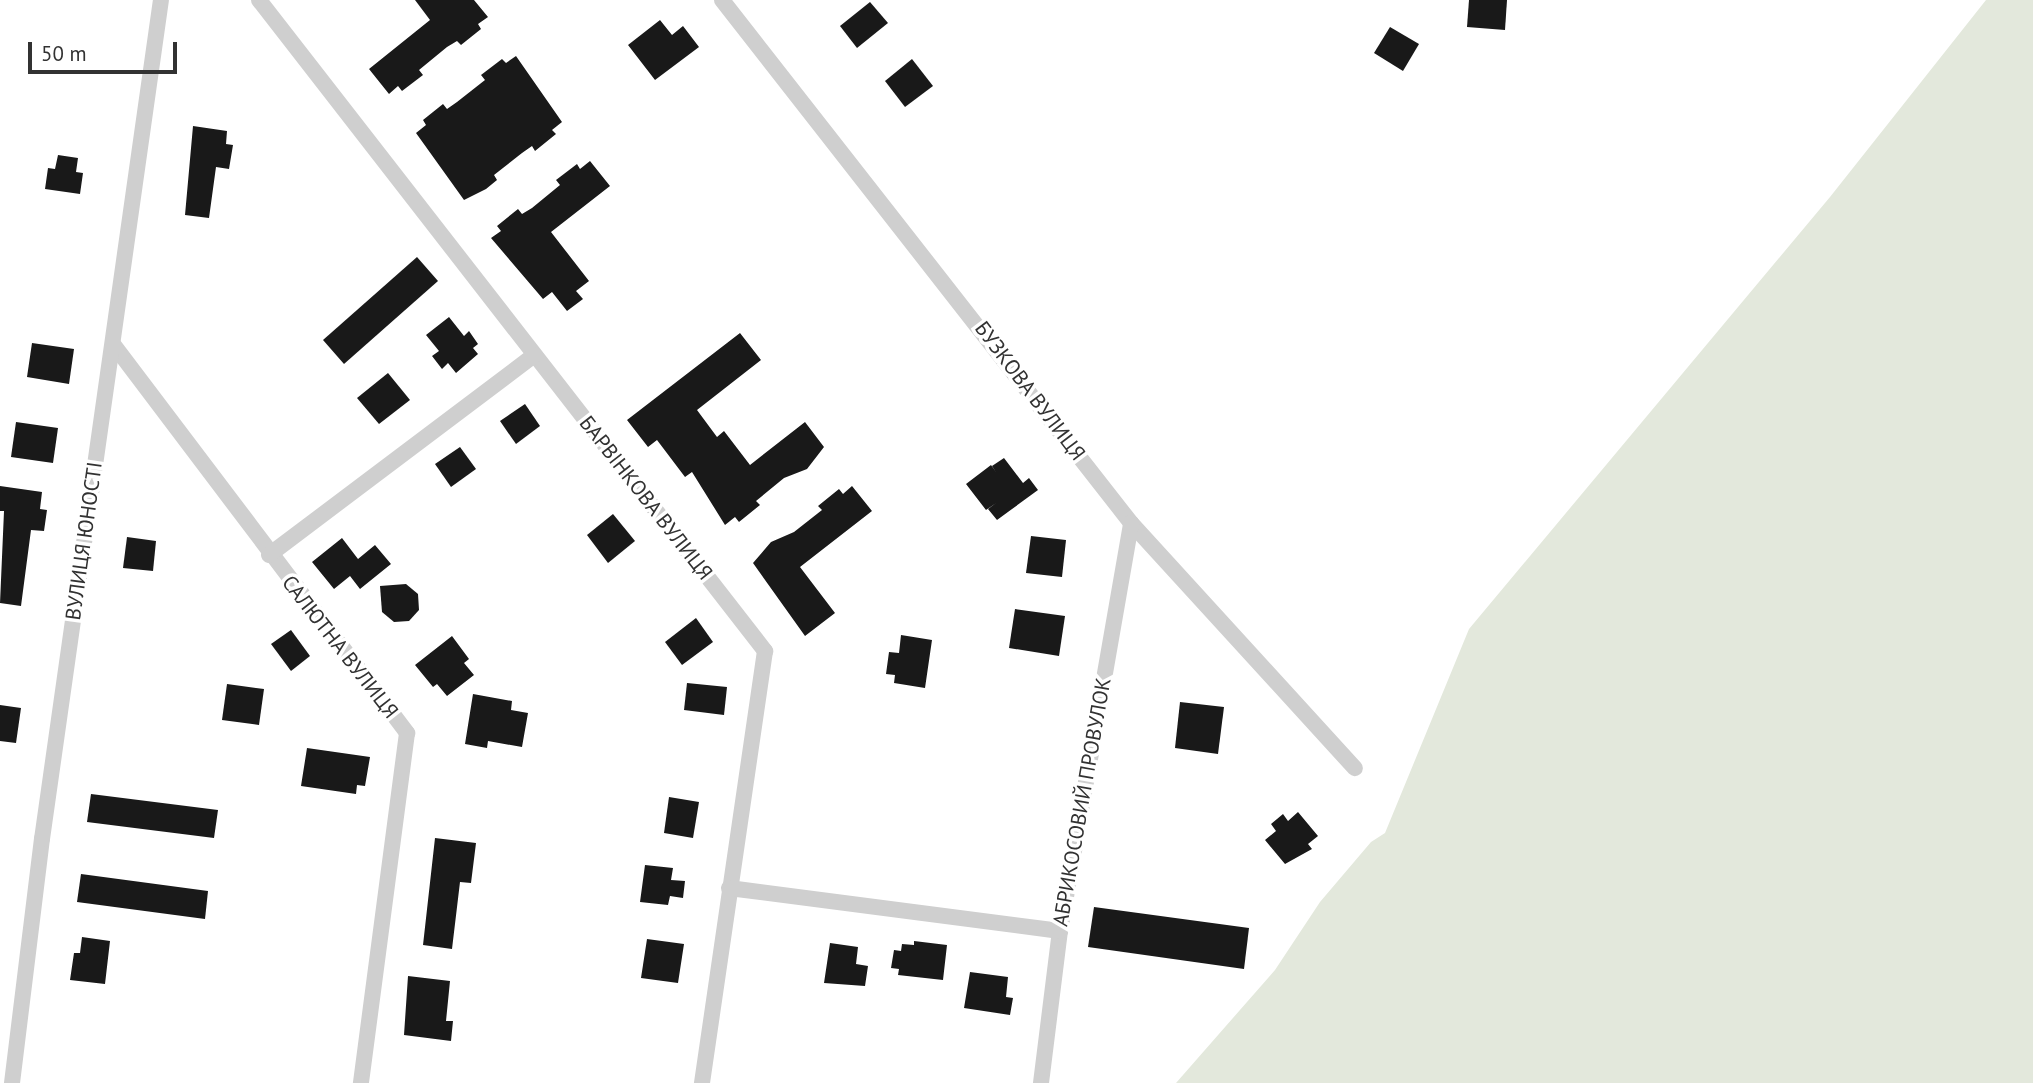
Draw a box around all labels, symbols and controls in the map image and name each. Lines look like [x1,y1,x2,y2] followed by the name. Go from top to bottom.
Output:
[32,28,180,72] scale bar
[41,40,87,67] text: 50 m
[969,316,1091,466] street label: БУЗКОВА ВУЛИЦЯ
[574,411,718,585] street label: БАРВІНКОВА ВУЛИЦЯ
[60,460,108,622] street label: ВУЛИЦЯ ЮНОСТІ
[276,570,404,724] street label: САЛЮТНА ВУЛИЦЯ
[1048,676,1116,928] street label: АБРИКОСОВИЙ ПРОВУЛОК

